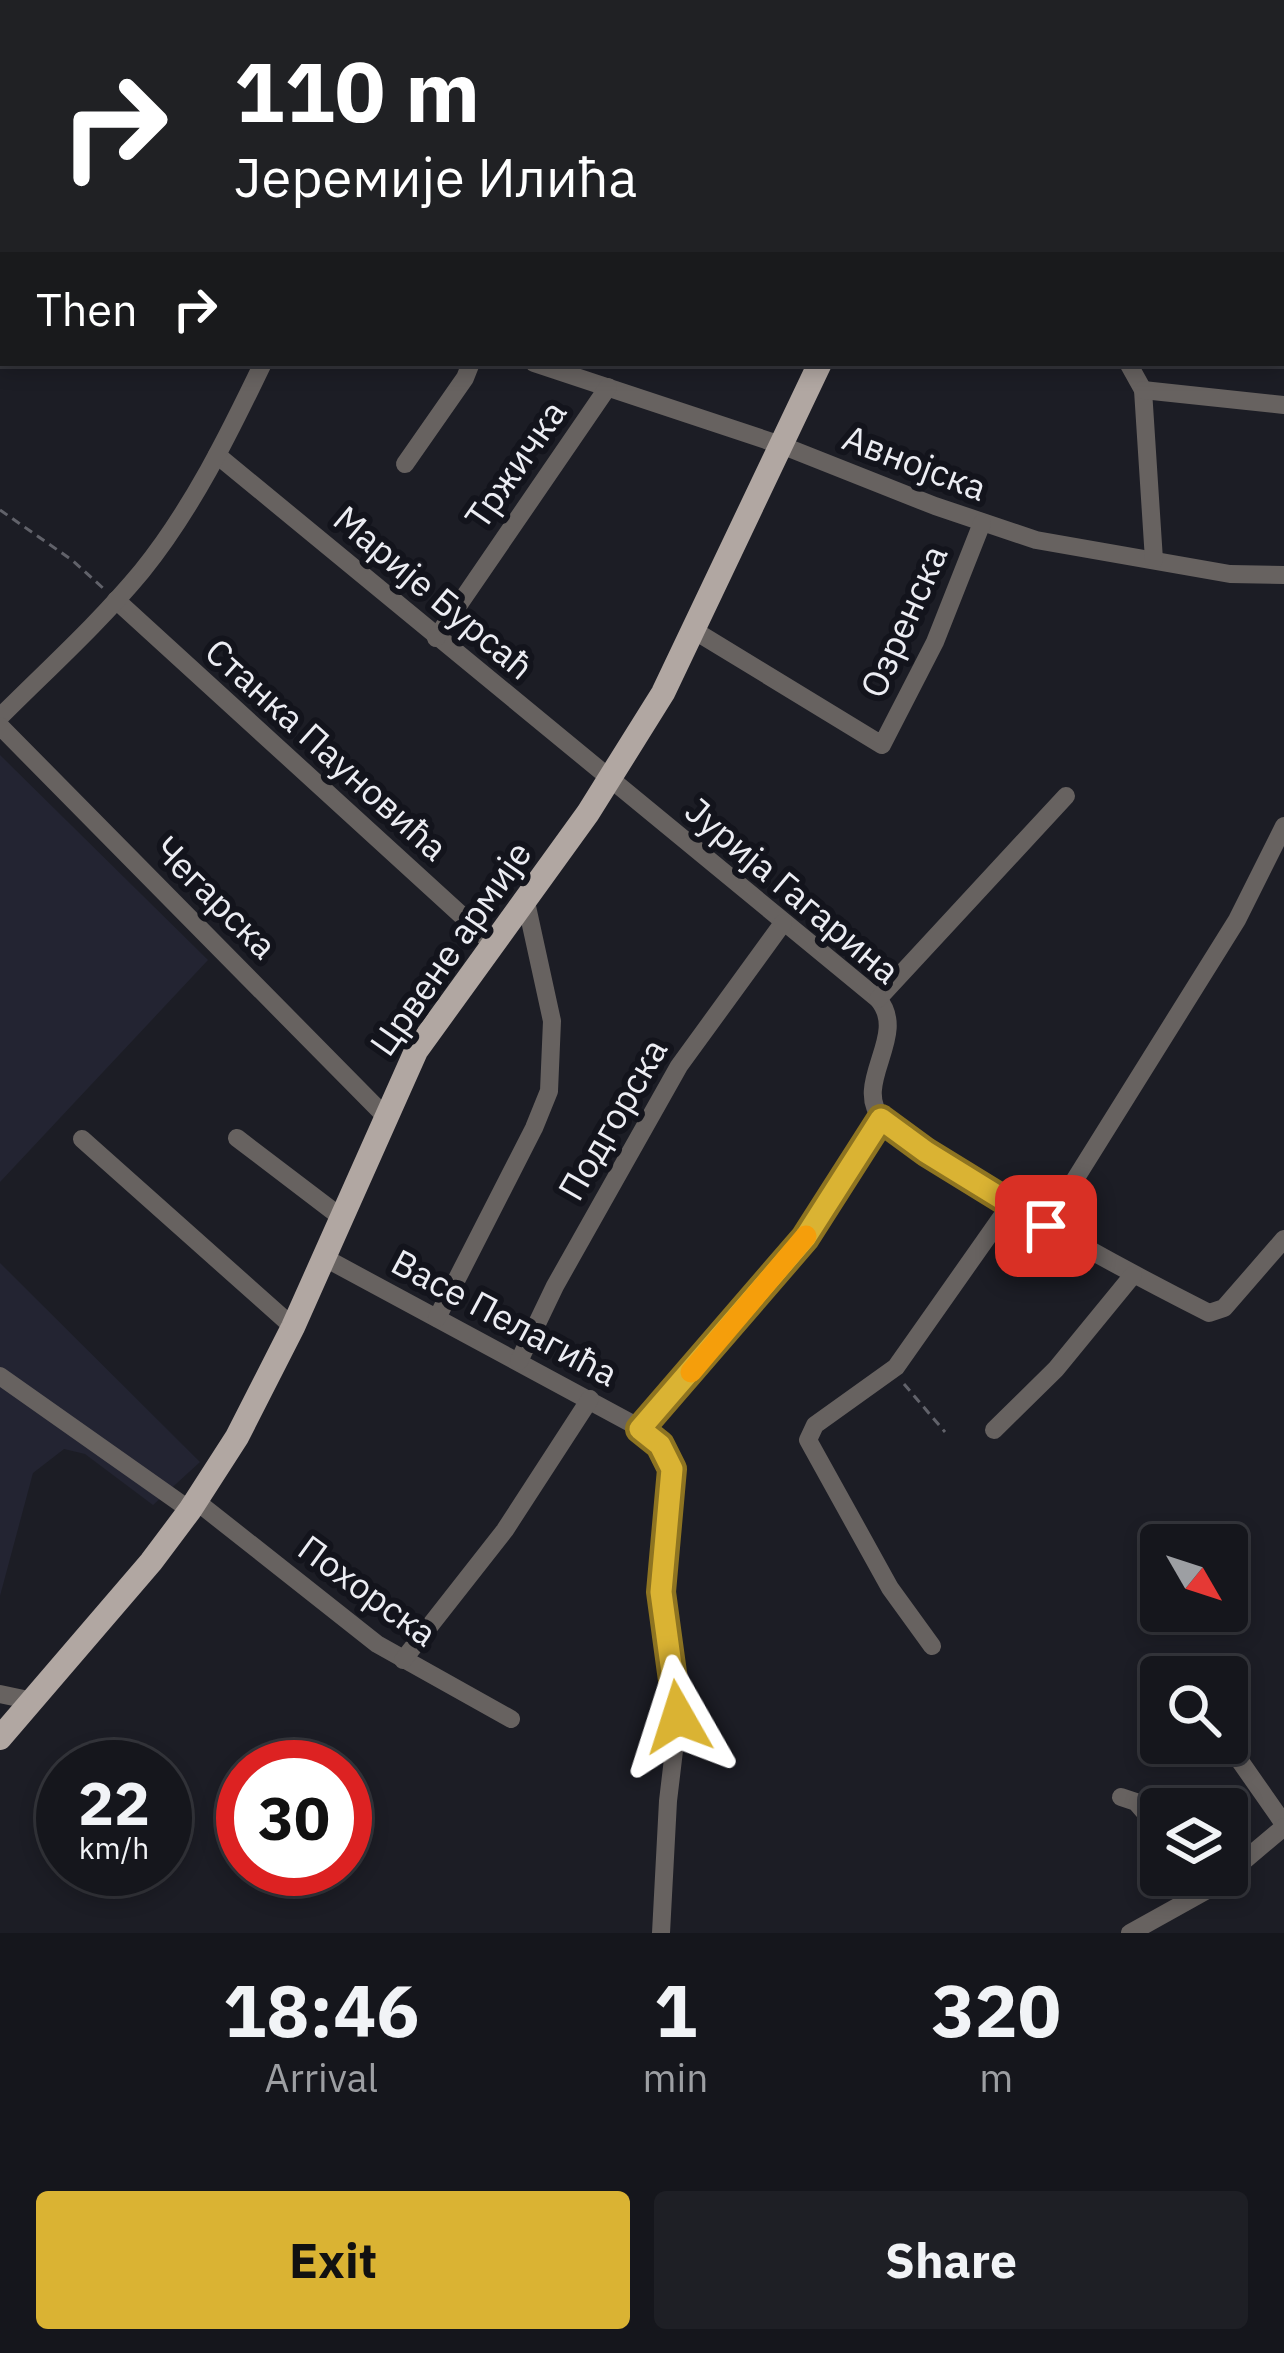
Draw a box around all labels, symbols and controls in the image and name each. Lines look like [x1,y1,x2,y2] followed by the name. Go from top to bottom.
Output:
[234,36,480,145] text: 110 m
[36,48,192,204] icon: right
[234,142,637,212] text: Јеремије Илића
[162,276,228,342] icon: right
[36,280,138,338] text: Then
[454,391,576,537] street label: Тржичка
[836,413,994,511] street label: Авнојска
[324,495,544,689] street label: Марије Бурсаћ
[849,537,957,705] street label: Озренска
[196,628,458,870] street label: Станка Пауновића
[676,787,910,993] street label: Јурија Гагарина
[145,826,287,968] street label: Чегарска
[359,831,541,1065] street label: Црвене армије
[547,1030,677,1208] street label: Подгорска
[995,1175,1097,1277] pin
[1013,1193,1079,1259] icon: arrive
[384,1238,626,1396] street label: Васе Пелагића
[289,1524,447,1656] street label: Похорска
[1140,1524,1248,1632] north arrow
[1140,1524,1248,1896] map controls
[615,1654,741,1780] position arrow
[1140,1656,1248,1764] button: search
[216,1740,372,1896] speed limit sign: 30
[78,1763,150,1842] text: 22
[1140,1788,1248,1896] button: layers
[79,1828,149,1867] text: km/h
[223,1963,420,2057] text: 18:46
[654,1963,697,2057] text: 1
[931,1963,1061,2057] text: 320
[264,2052,378,2103] text: Arrival
[643,2052,708,2103] text: min
[979,2052,1013,2103] text: m
[36,2191,630,2329] button: Exit
[654,2191,1248,2329] button: Share

